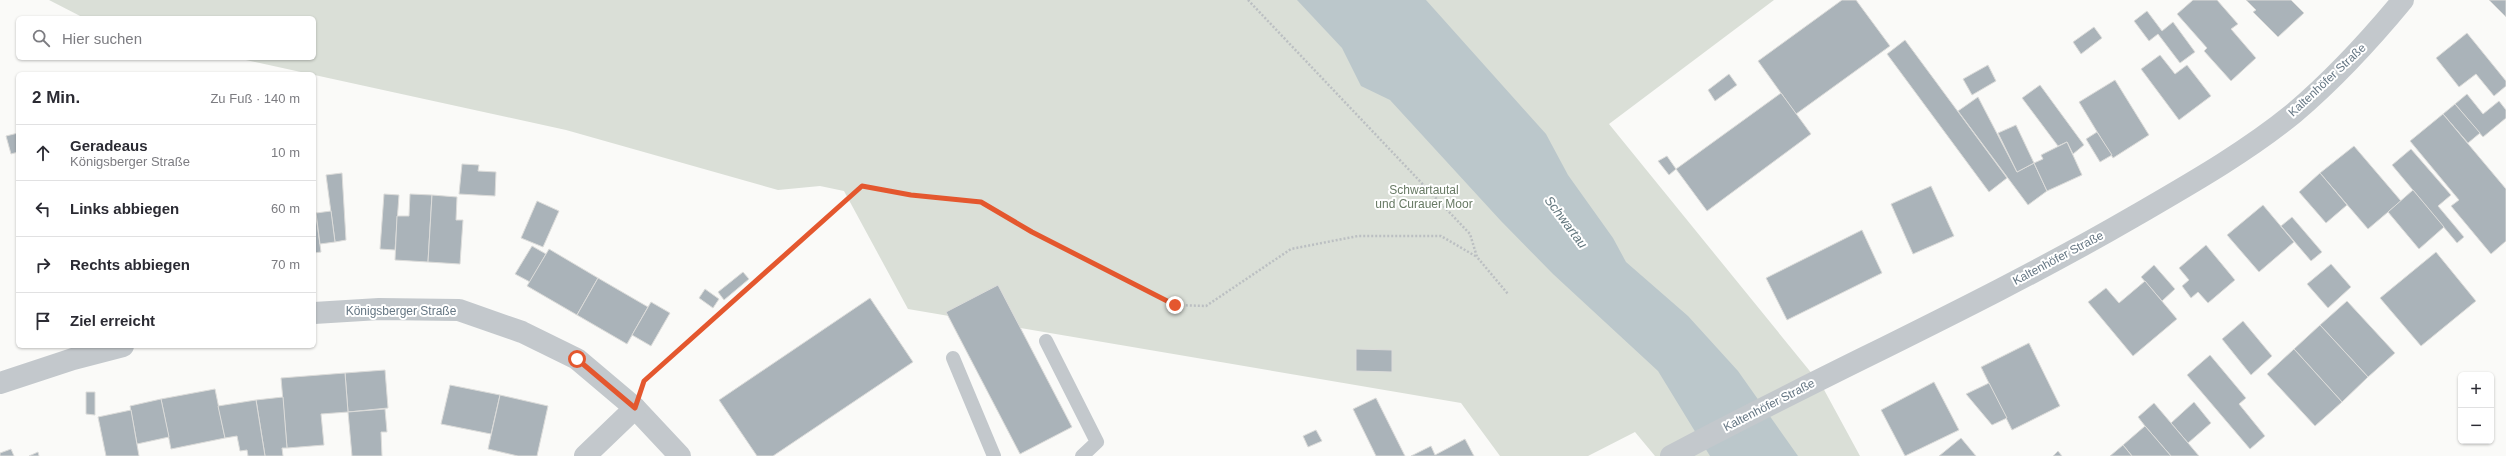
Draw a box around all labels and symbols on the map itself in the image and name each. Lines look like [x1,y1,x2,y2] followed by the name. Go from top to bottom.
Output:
[2285,40,2369,119] street label: Kaltenhöfer Straße
[1375,183,1473,211] park label: Schwartautal und Curauer Moor
[1542,193,1590,251] water label: Schwartau
[2010,228,2106,288] street label: Kaltenhöfer Straße
[1166,296,1184,314] route end
[346,304,457,318] street label: Königsberger Straße
[568,350,586,368] route start
[1721,376,1817,434] street label: Kaltenhöfer Straße

